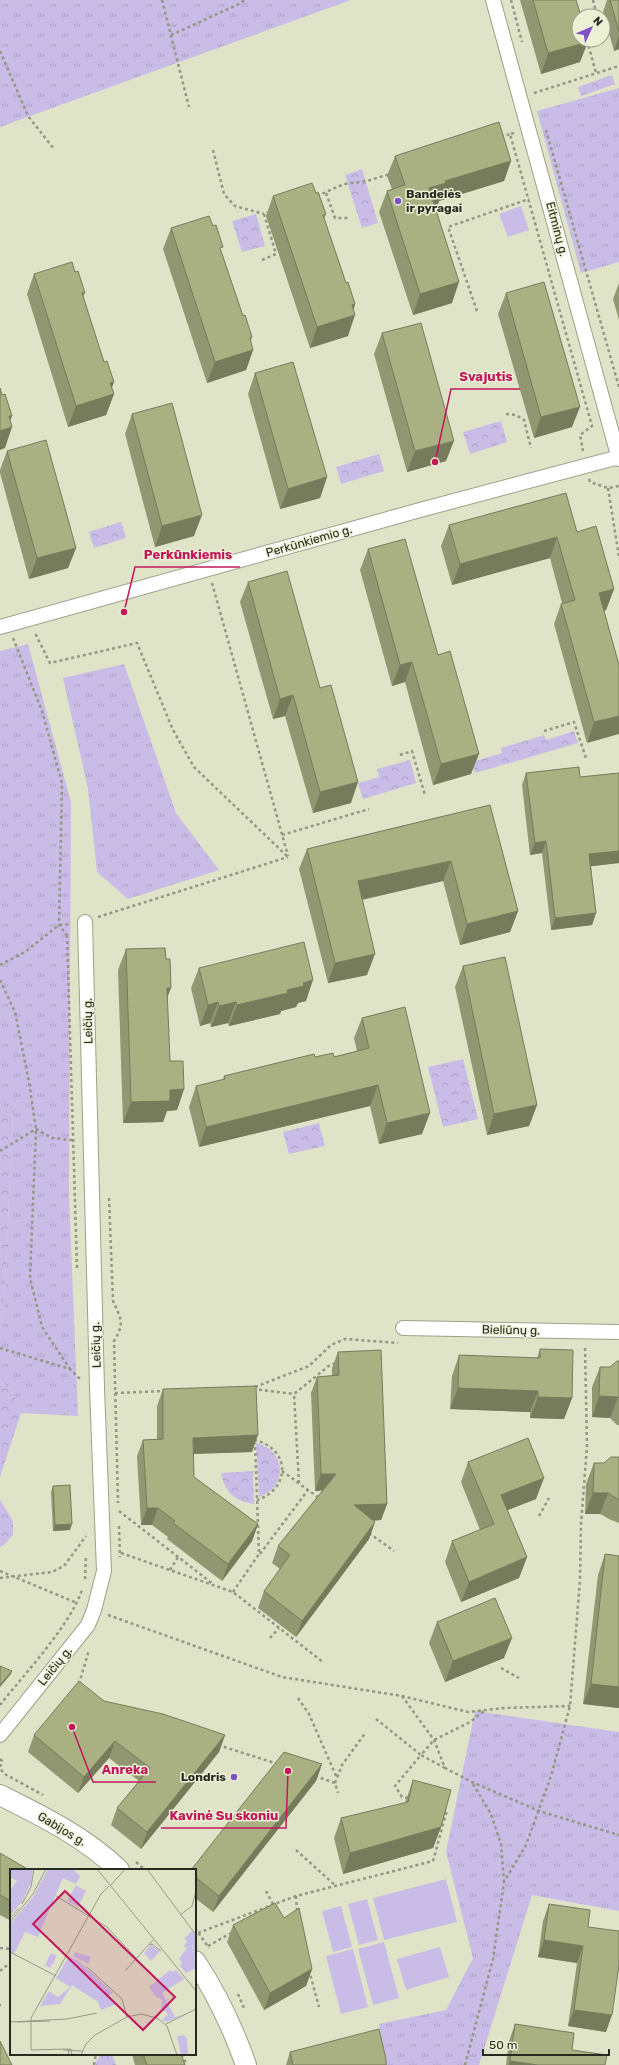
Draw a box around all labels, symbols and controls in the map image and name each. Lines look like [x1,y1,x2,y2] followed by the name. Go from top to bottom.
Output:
[571,8,611,48] north arrow
[590,14,605,29] text: N
[406,187,462,215] place label: Bandelės ir pyragai
[393,196,403,206] marker: Bandelės ir pyragai
[543,200,571,258] street label: Eitminų g.
[451,364,520,389] callout: Svajutis
[459,369,513,384] text: Svajutis
[264,522,354,560] street label: Perkūnkiemio g.
[135,542,240,567] callout: Perkūnkiemis
[144,547,232,562] text: Perkūnkiemis
[81,998,95,1044] street label: Leičių g.
[88,1322,104,1368] street label: Leičių g.
[482,1322,540,1338] street label: Bieliūnų g.
[35,1644,75,1688] street label: Leičių g.
[93,1757,156,1782] callout: Anreka
[102,1762,148,1777] text: Anreka
[181,1770,226,1784] place label: Londris
[229,1772,239,1782] marker: Londris
[161,1803,286,1828] callout: Kavinė Su skoniu
[170,1808,278,1823] text: Kavinė Su skoniu
[35,1809,89,1849] street label: Gabijos g.
[10,1869,196,2055] inset map
[483,2031,609,2057] scale bar
[489,2038,517,2052] text: 50 m

